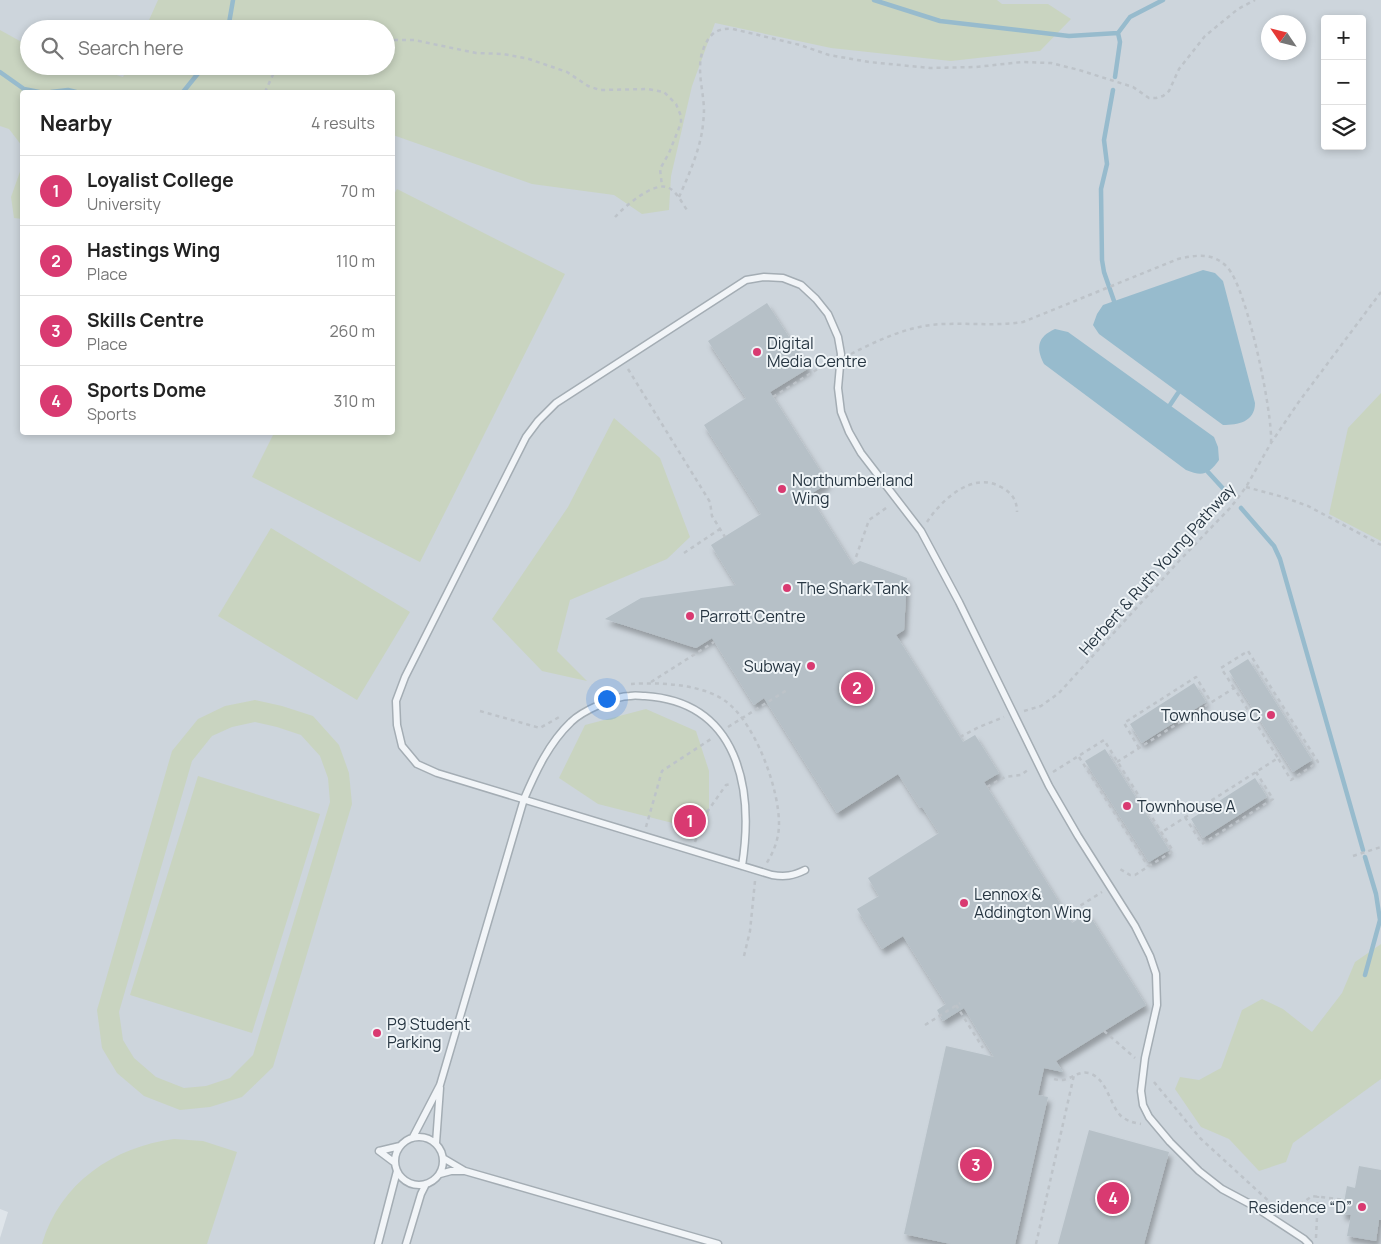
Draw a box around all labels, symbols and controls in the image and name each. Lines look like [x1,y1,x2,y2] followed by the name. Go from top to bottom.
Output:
[1261,15,1306,60] north arrow
[1321,15,1366,150] map controls
[1321,15,1366,60] button: +
[20,20,395,75] search box
[38,34,66,62] icon: search
[78,35,184,61] text: Search here
[1321,60,1366,105] button: −
[1321,105,1366,150] button: layers
[40,109,112,137] text: Nearby
[311,112,375,134] text: 4 results
[87,167,234,193] text: Loyalist College
[52,180,60,202] text: 1
[340,180,375,202] text: 70 m
[87,193,161,215] text: University
[87,237,220,263] text: Hastings Wing
[51,250,61,272] text: 2
[336,250,375,272] text: 110 m
[87,263,127,285] text: Place
[87,307,204,333] text: Skills Centre
[51,320,61,342] text: 3
[329,320,375,342] text: 260 m
[767,332,867,372] place label: Digital Media Centre
[87,333,127,355] text: Place
[751,346,763,358] marker: Digital Media Centre
[87,377,206,403] text: Sports Dome
[51,390,61,412] text: 4
[333,390,375,412] text: 310 m
[87,403,136,425] text: Sports
[792,469,913,509] place label: Northumberland Wing
[1074,478,1241,660] street label: Herbert & Ruth Young Pathway
[776,483,788,495] marker: Northumberland Wing
[797,577,910,599] place label: The Shark Tank
[781,582,793,594] marker: The Shark Tank
[700,605,806,627] place label: Parrott Centre
[684,610,696,622] marker: Parrott Centre
[744,655,802,677] place label: Subway
[805,660,817,672] marker: Subway
[841,669,873,707] pin: 2
[594,686,620,712] your location
[1161,704,1261,726] place label: Townhouse C
[1265,709,1277,721] marker: Townhouse C
[1137,795,1236,817] place label: Townhouse A
[1121,800,1133,812] marker: Townhouse A
[674,802,706,840] pin: 1
[974,883,1091,923] place label: Lennox & Addington Wing
[958,897,970,909] marker: Lennox & Addington Wing
[387,1013,470,1053] place label: P9 Student Parking
[371,1027,383,1039] marker: P9 Student Parking
[960,1146,992,1184] pin: 3
[1097,1179,1129,1217] pin: 4
[1249,1196,1352,1218] place label: Residence “D”
[1356,1201,1368,1213] marker: Residence “D”

